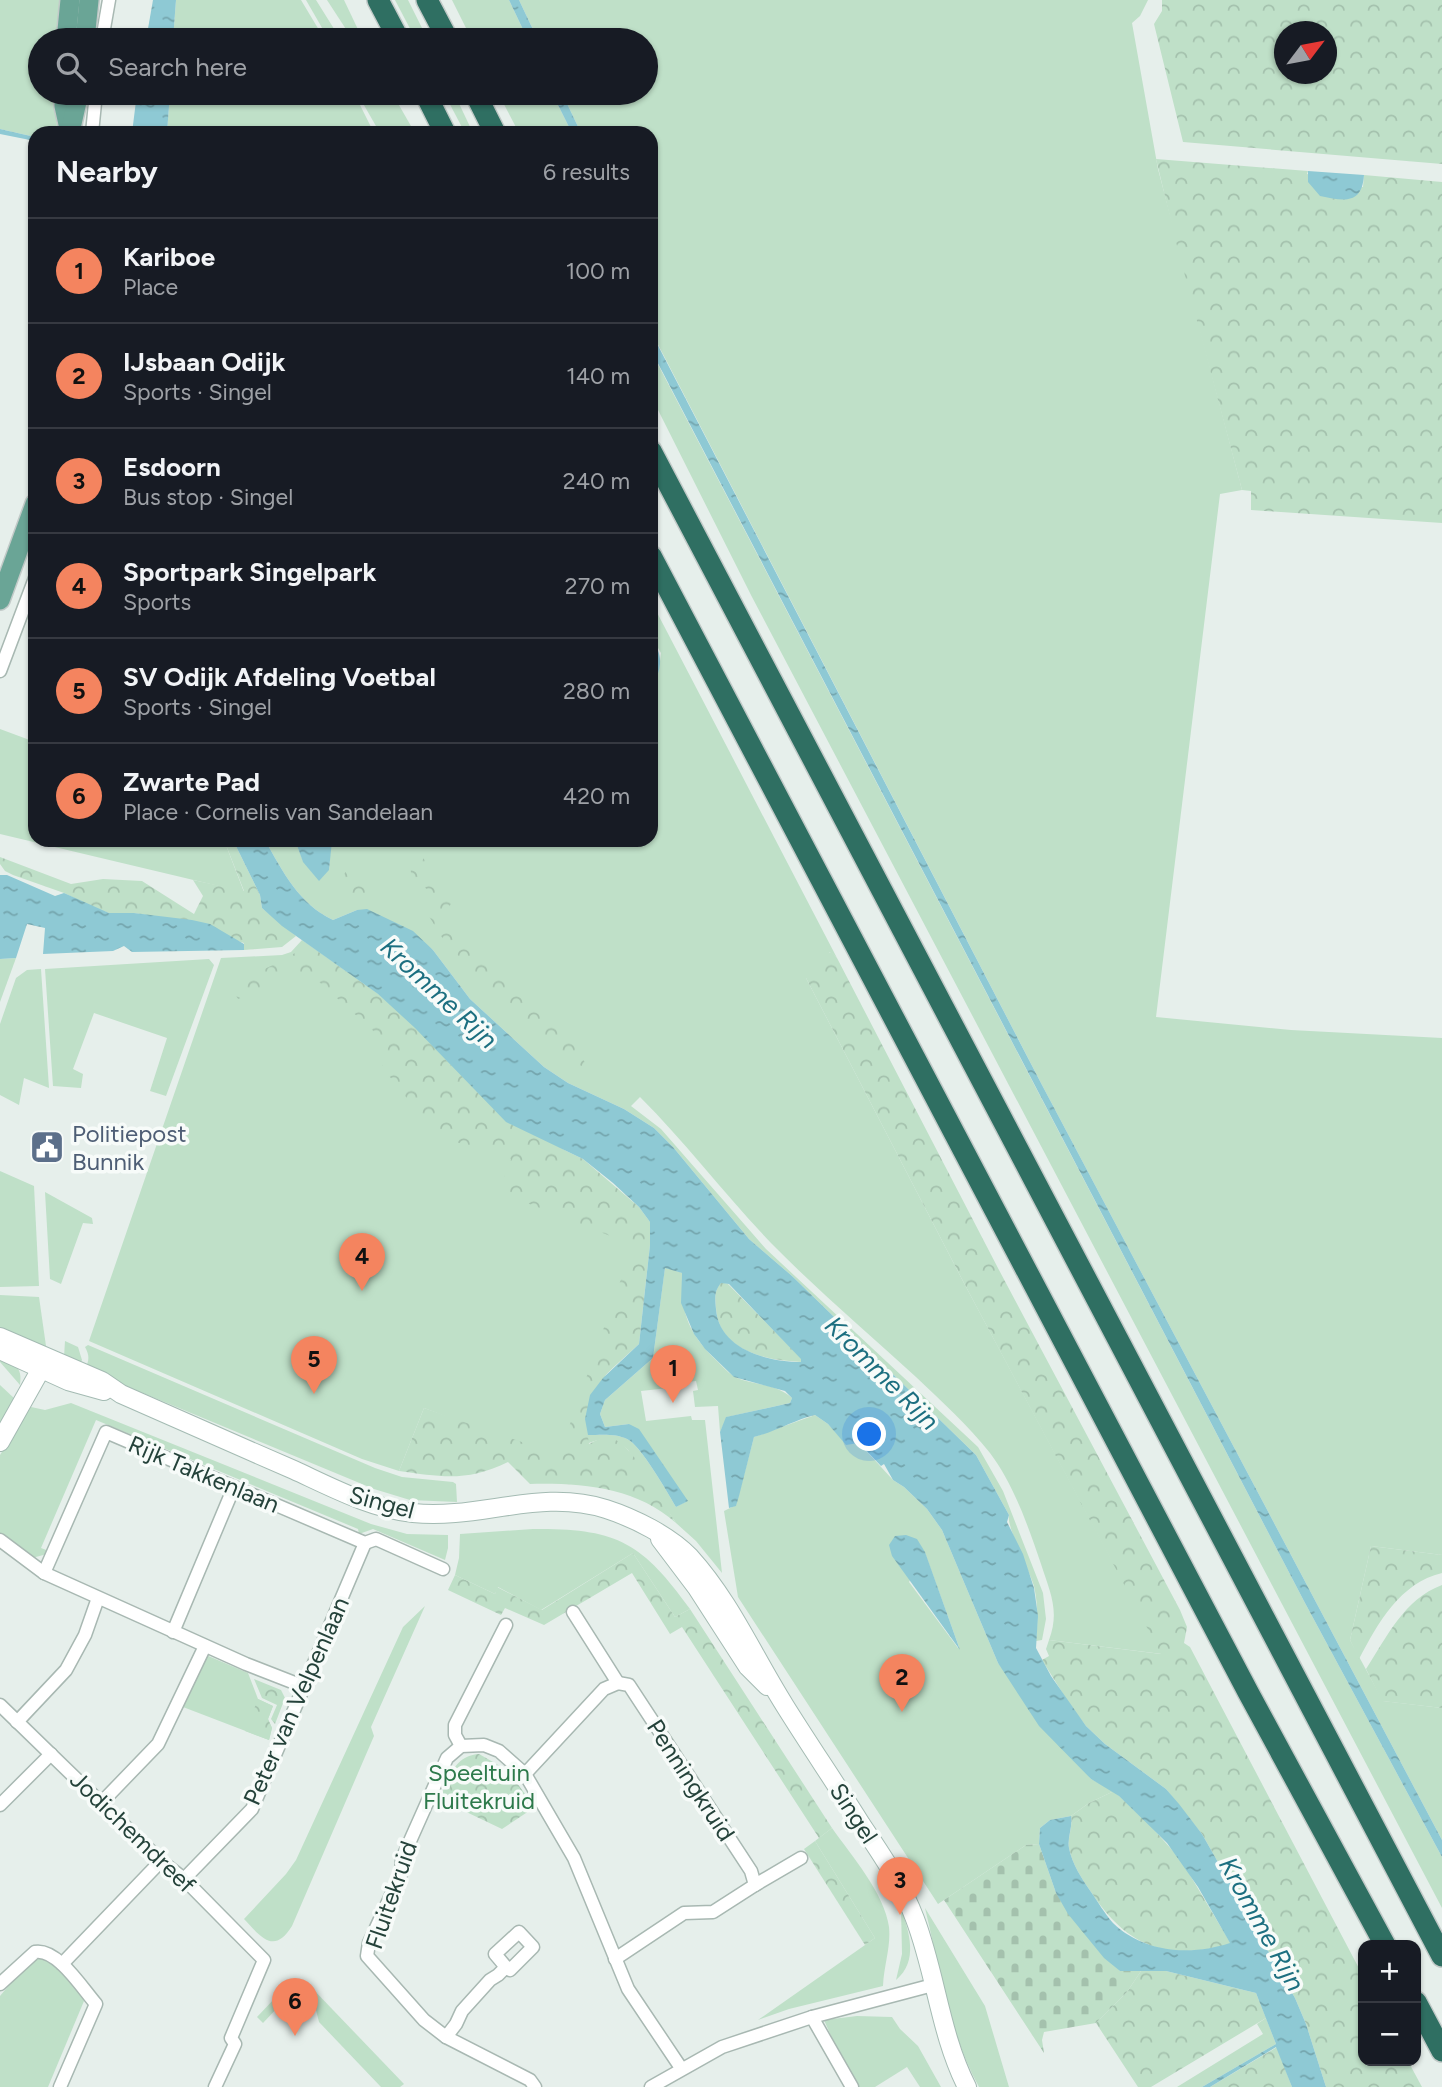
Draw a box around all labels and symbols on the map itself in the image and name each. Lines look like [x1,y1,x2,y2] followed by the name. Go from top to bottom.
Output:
[1274,21,1337,84] north arrow
[374,931,504,1055] water label: Kromme Rijn
[72,1119,187,1176] place label: Politiepost Bunnik
[28,1128,66,1166] public building icon: Politiepost Bunnik
[339,1233,385,1291] pin: 4
[818,1309,946,1437] water label: Kromme Rijn
[291,1336,337,1394] pin: 5
[650,1345,696,1403] pin: 1
[852,1417,886,1451] your location
[124,1429,284,1519] street label: Rijk Takkenlaan
[346,1479,418,1525] street label: Singel
[237,1593,355,1809] street label: Peter van Velpenlaan
[879,1654,925,1712] pin: 2
[641,1714,741,1846] street label: Penningkruid
[423,1758,535,1815] park label: Speeltuin Fluitekruid
[64,1765,202,1899] street label: Jodichemdreef
[824,1777,884,1849] street label: Singel
[359,1837,423,1953] street label: Fluitekruid
[1212,1851,1312,1997] water label: Kromme Rijn
[877,1857,923,1915] pin: 3
[272,1978,318,2036] pin: 6

